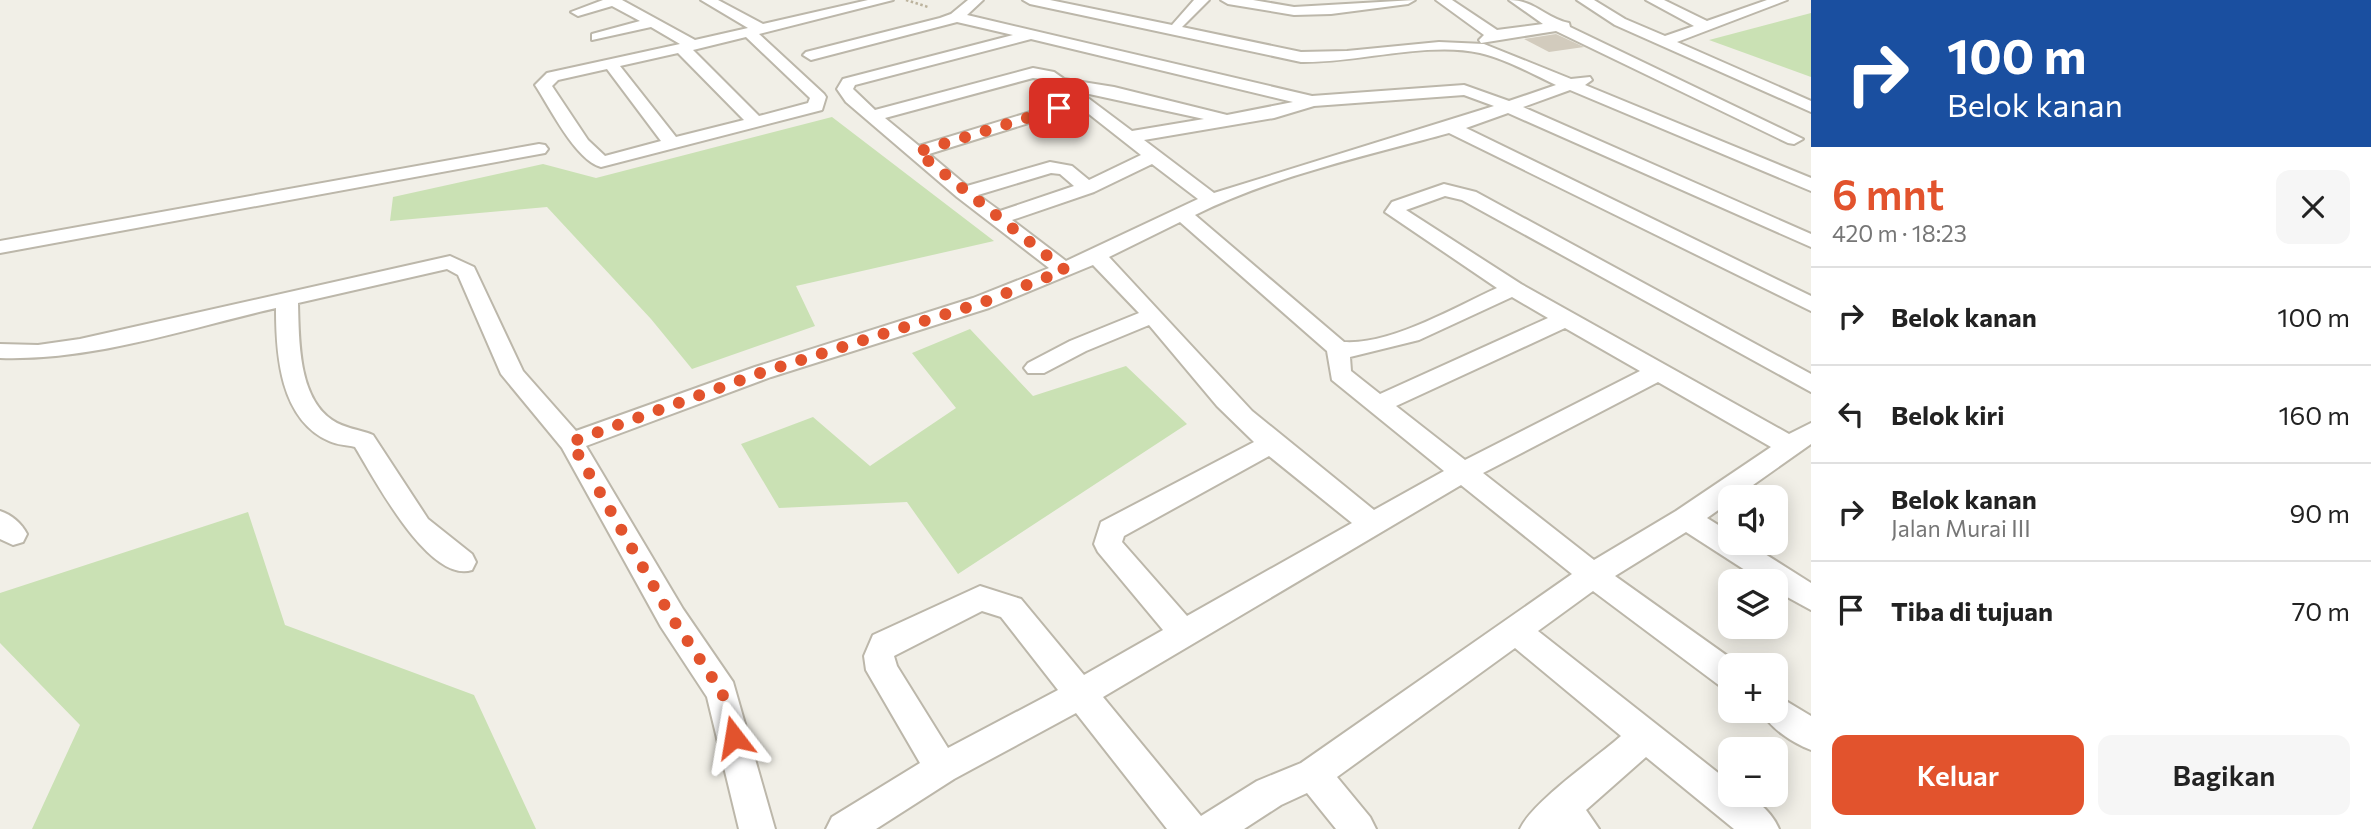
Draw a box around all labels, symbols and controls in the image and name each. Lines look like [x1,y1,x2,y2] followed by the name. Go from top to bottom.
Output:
[1947,24,2086,84] text: 100 m
[1832,28,1923,119] icon: right
[1029,78,1089,138] pin
[1947,84,2123,124] text: Belok kanan
[1040,89,1078,127] icon: arrive
[1832,167,1944,219] text: 6 mnt
[2276,170,2350,244] button: close
[1832,219,1967,247] text: 420 m · 18:23
[1832,297,1870,335] icon: right
[1891,301,2037,332] text: Belok kanan
[2277,301,2350,332] text: 100 m
[1832,395,1870,433] icon: left
[1891,399,2005,430] text: Belok kiri
[2278,399,2350,430] text: 160 m
[1891,483,2037,514] text: Belok kanan
[1718,485,1788,807] map controls
[1718,485,1788,555] button: sound
[1832,493,1870,531] icon: right
[2290,497,2350,528] text: 90 m
[1891,514,2031,542] text: Jalan Murai III
[1718,569,1788,639] button: layers
[1832,591,1870,629] icon: arrive
[1891,595,2053,626] text: Tiba di tujuan
[2292,595,2350,626] text: 70 m
[1718,653,1788,723] button: +
[697,700,771,774] position arrow
[1832,735,2084,815] button: Keluar
[2098,735,2350,815] button: Bagikan
[1718,737,1788,807] button: −

